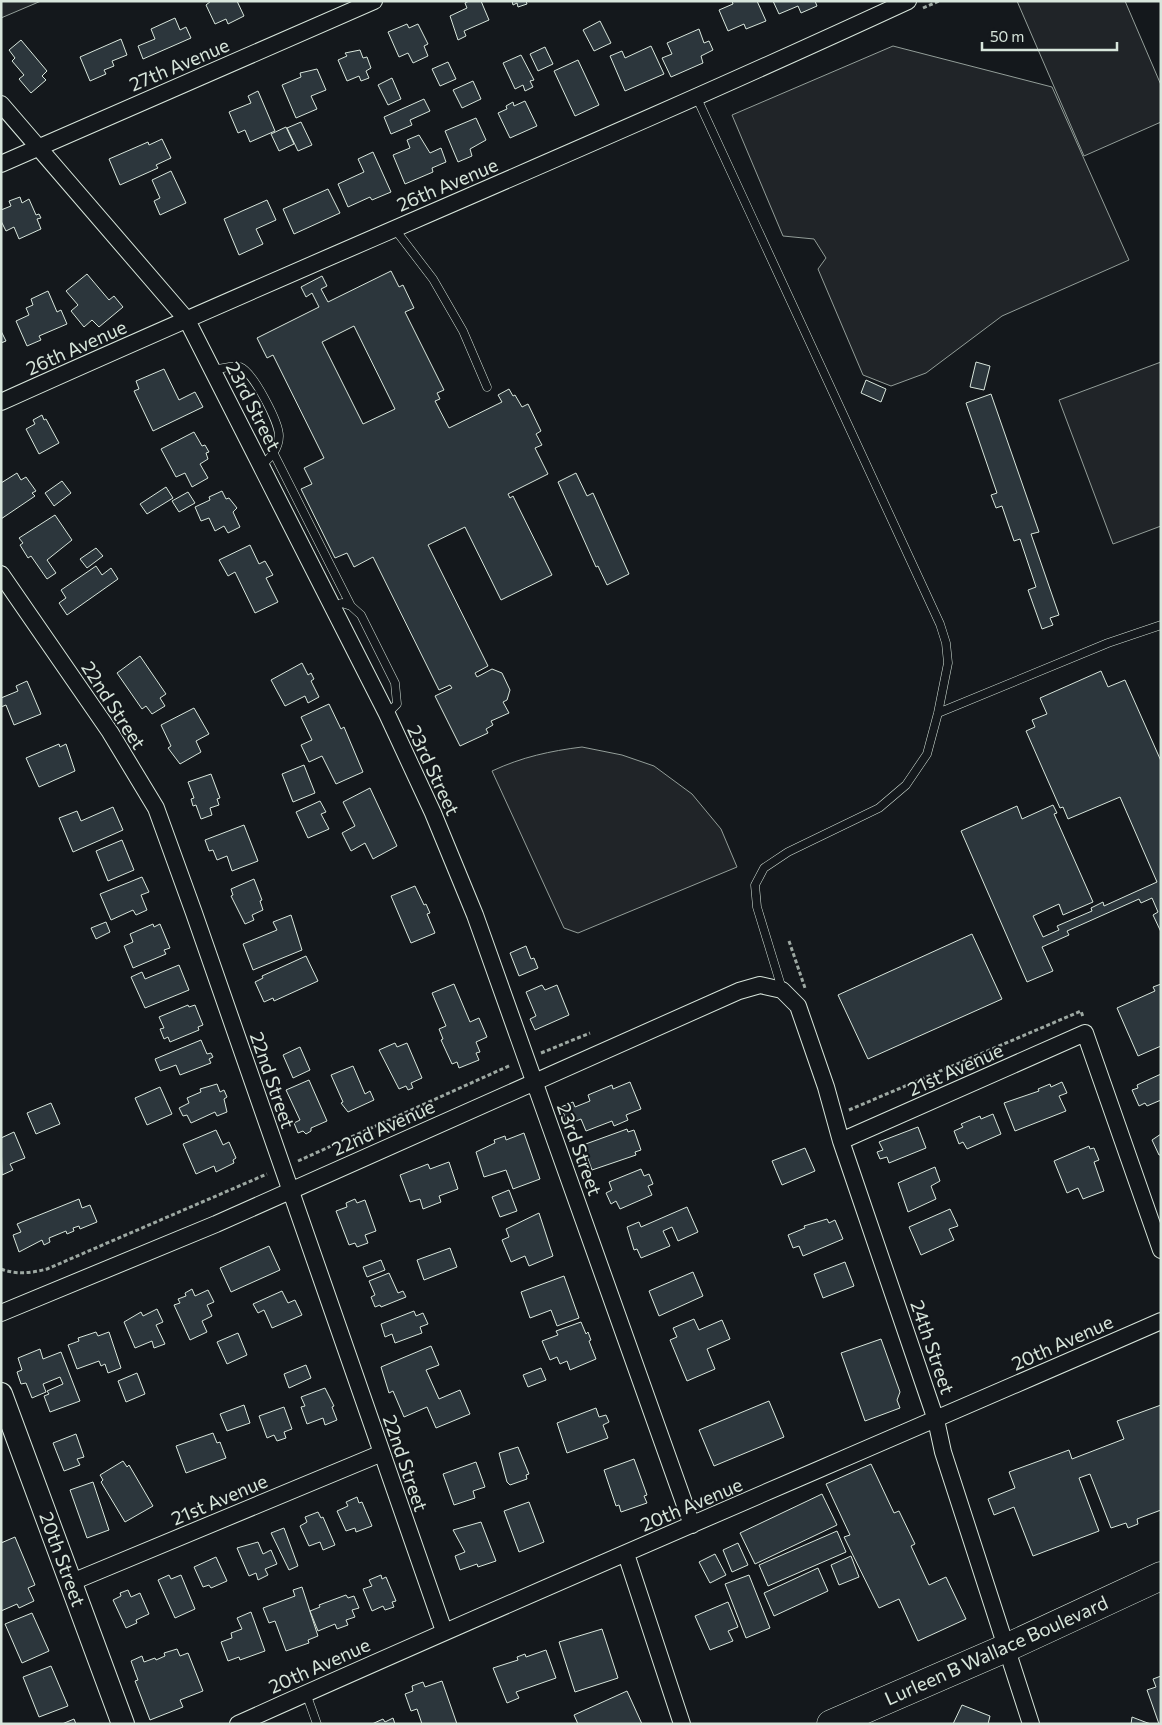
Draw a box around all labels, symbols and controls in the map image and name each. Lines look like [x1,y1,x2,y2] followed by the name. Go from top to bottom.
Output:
[982,20,1117,52] scale bar
[990,27,1024,45] text: 50 m
[126,33,232,95] street label: 27th Avenue
[393,152,501,216] street label: 26th Avenue
[22,315,130,379] street label: 26th Avenue
[222,358,286,455] street label: 23rd Street
[77,657,151,753] street label: 22nd Street
[403,721,465,819] street label: 23rd Street
[246,1029,300,1131] street label: 22nd Street
[904,1038,1006,1100] street label: 21st Avenue
[328,1094,438,1160] street label: 22nd Avenue
[553,1100,607,1199] street label: 23rd Street
[906,1297,960,1397] street label: 24th Street
[1008,1309,1116,1375] street label: 20th Avenue
[379,1412,433,1514] street label: 22nd Street
[168,1468,270,1530] street label: 21st Avenue
[637,1472,745,1536] street label: 20th Avenue
[35,1509,91,1610] street label: 20th Street
[881,1590,1111,1710] street label: Lurleen B Wallace Boulevard
[265,1632,373,1698] street label: 20th Avenue

